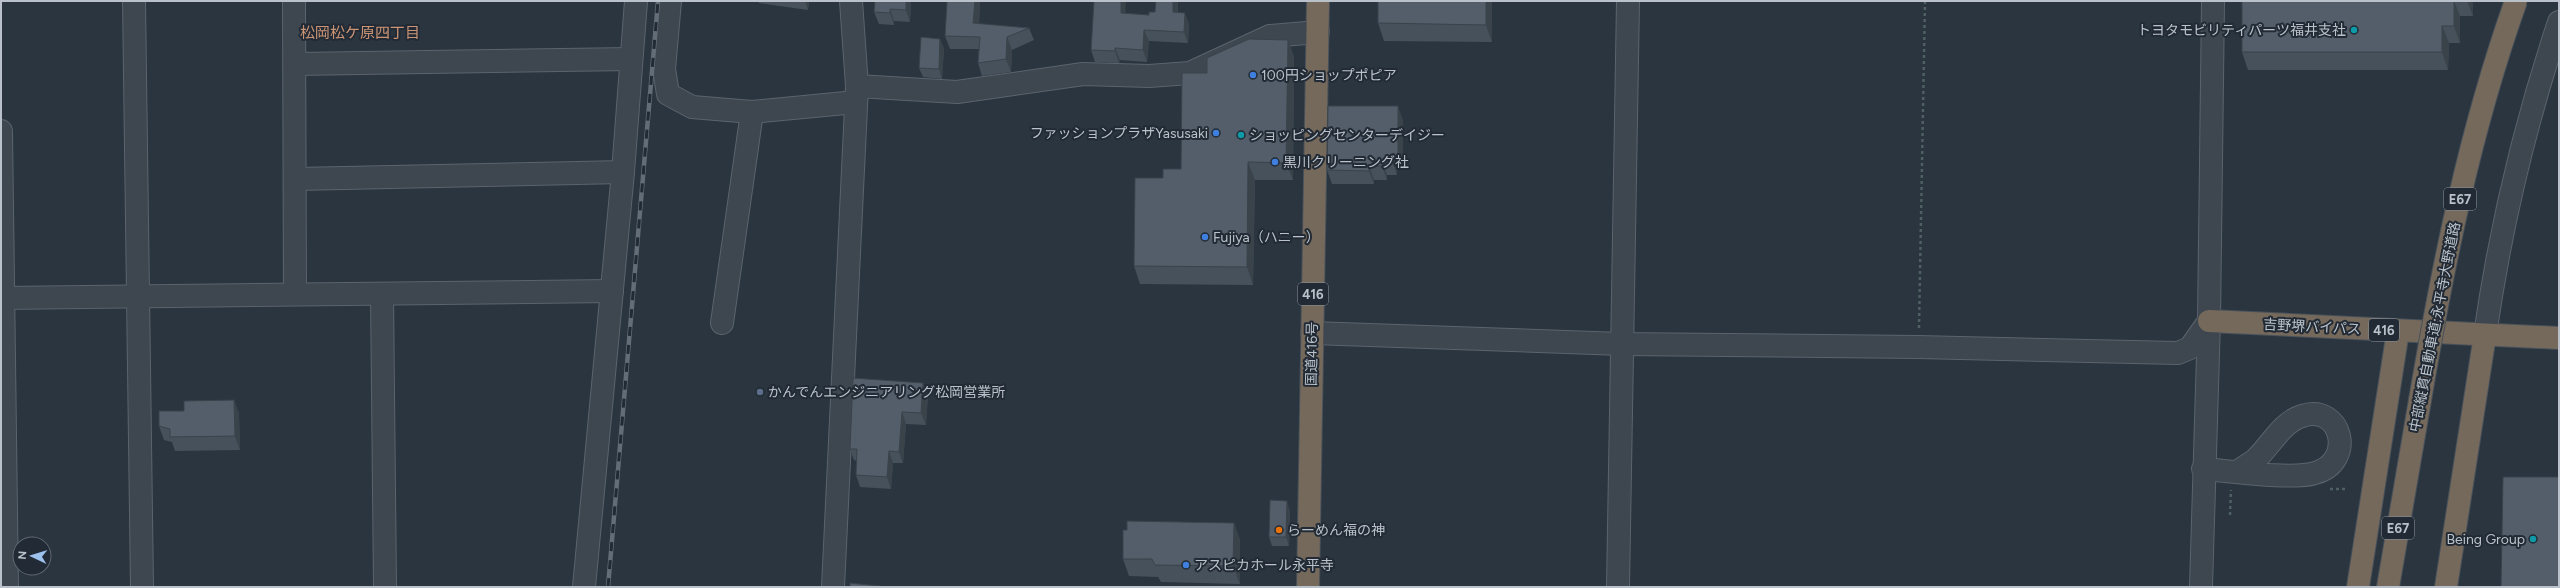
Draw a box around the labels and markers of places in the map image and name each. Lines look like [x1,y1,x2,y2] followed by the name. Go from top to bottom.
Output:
[2137,22,2346,39] place label: トヨタモビリティパーツ福井支社
[2349,25,2359,35] marker: トヨタモビリティパーツ福井支社
[1261,67,1397,84] place label: 100円ショップポピア
[1248,70,1258,80] marker: 100円ショップポピア
[1030,125,1208,142] place label: ファッションプラザYasusaki
[1249,127,1445,144] place label: ショッピングセンターデイジー
[1211,128,1221,138] marker: ファッションプラザYasusaki
[1236,130,1246,140] marker: ショッピングセンターデイジー
[1283,154,1409,171] place label: 黒川クリーニング社
[1270,157,1280,167] marker: 黒川クリーニング社
[1213,229,1320,246] place label: Fujiya（ハニー）
[1200,232,1210,242] marker: Fujiya（ハニー）
[768,384,1005,401] place label: かんでんエンジニアリング松岡営業所
[755,387,765,397] marker: かんでんエンジニアリング松岡営業所
[1287,522,1385,539] place label: らーめん福の神
[1274,525,1284,535] marker: らーめん福の神
[2446,531,2525,548] place label: Being Group
[2528,534,2538,544] marker: Being Group
[1194,557,1334,574] place label: アスピカホール永平寺
[1181,560,1191,570] marker: アスピカホール永平寺

